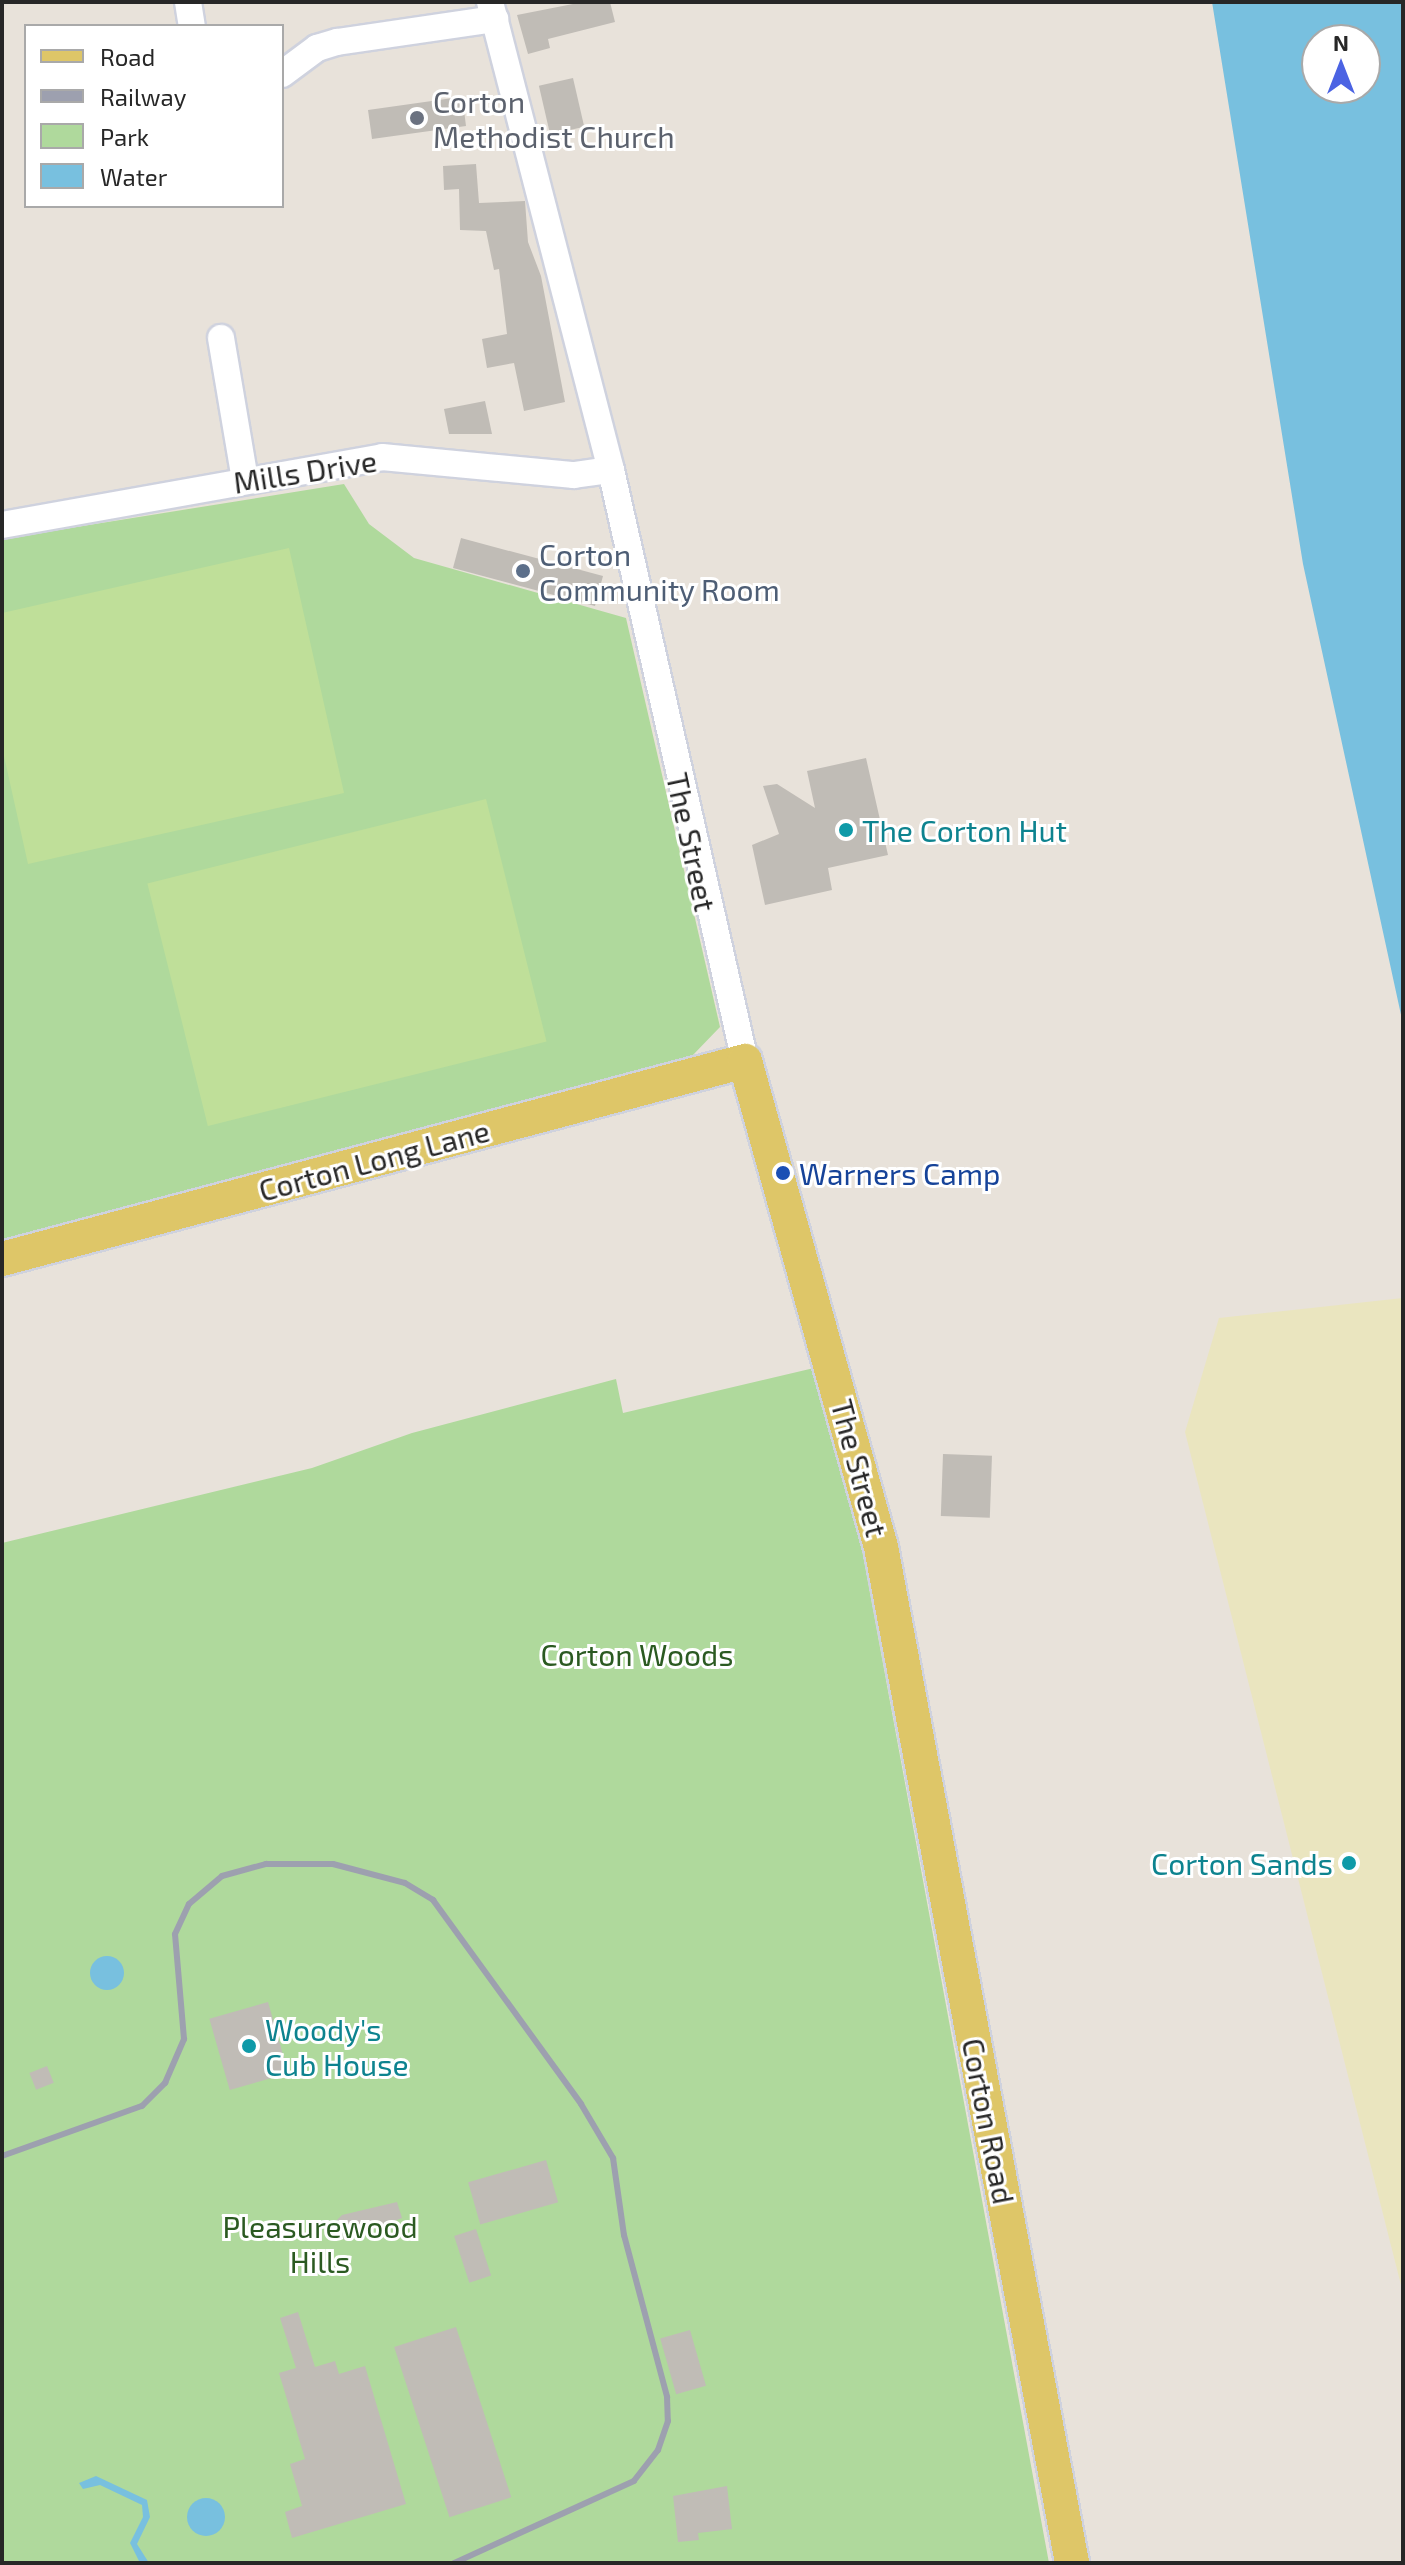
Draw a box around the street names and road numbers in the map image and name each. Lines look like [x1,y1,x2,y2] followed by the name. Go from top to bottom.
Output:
[231,442,379,500] street label: Mills Drive
[660,769,724,915] street label: The Street
[255,1112,493,1208] street label: Corton Long Lane
[824,1395,896,1541] street label: The Street
[955,2035,1023,2207] street label: Corton Road

